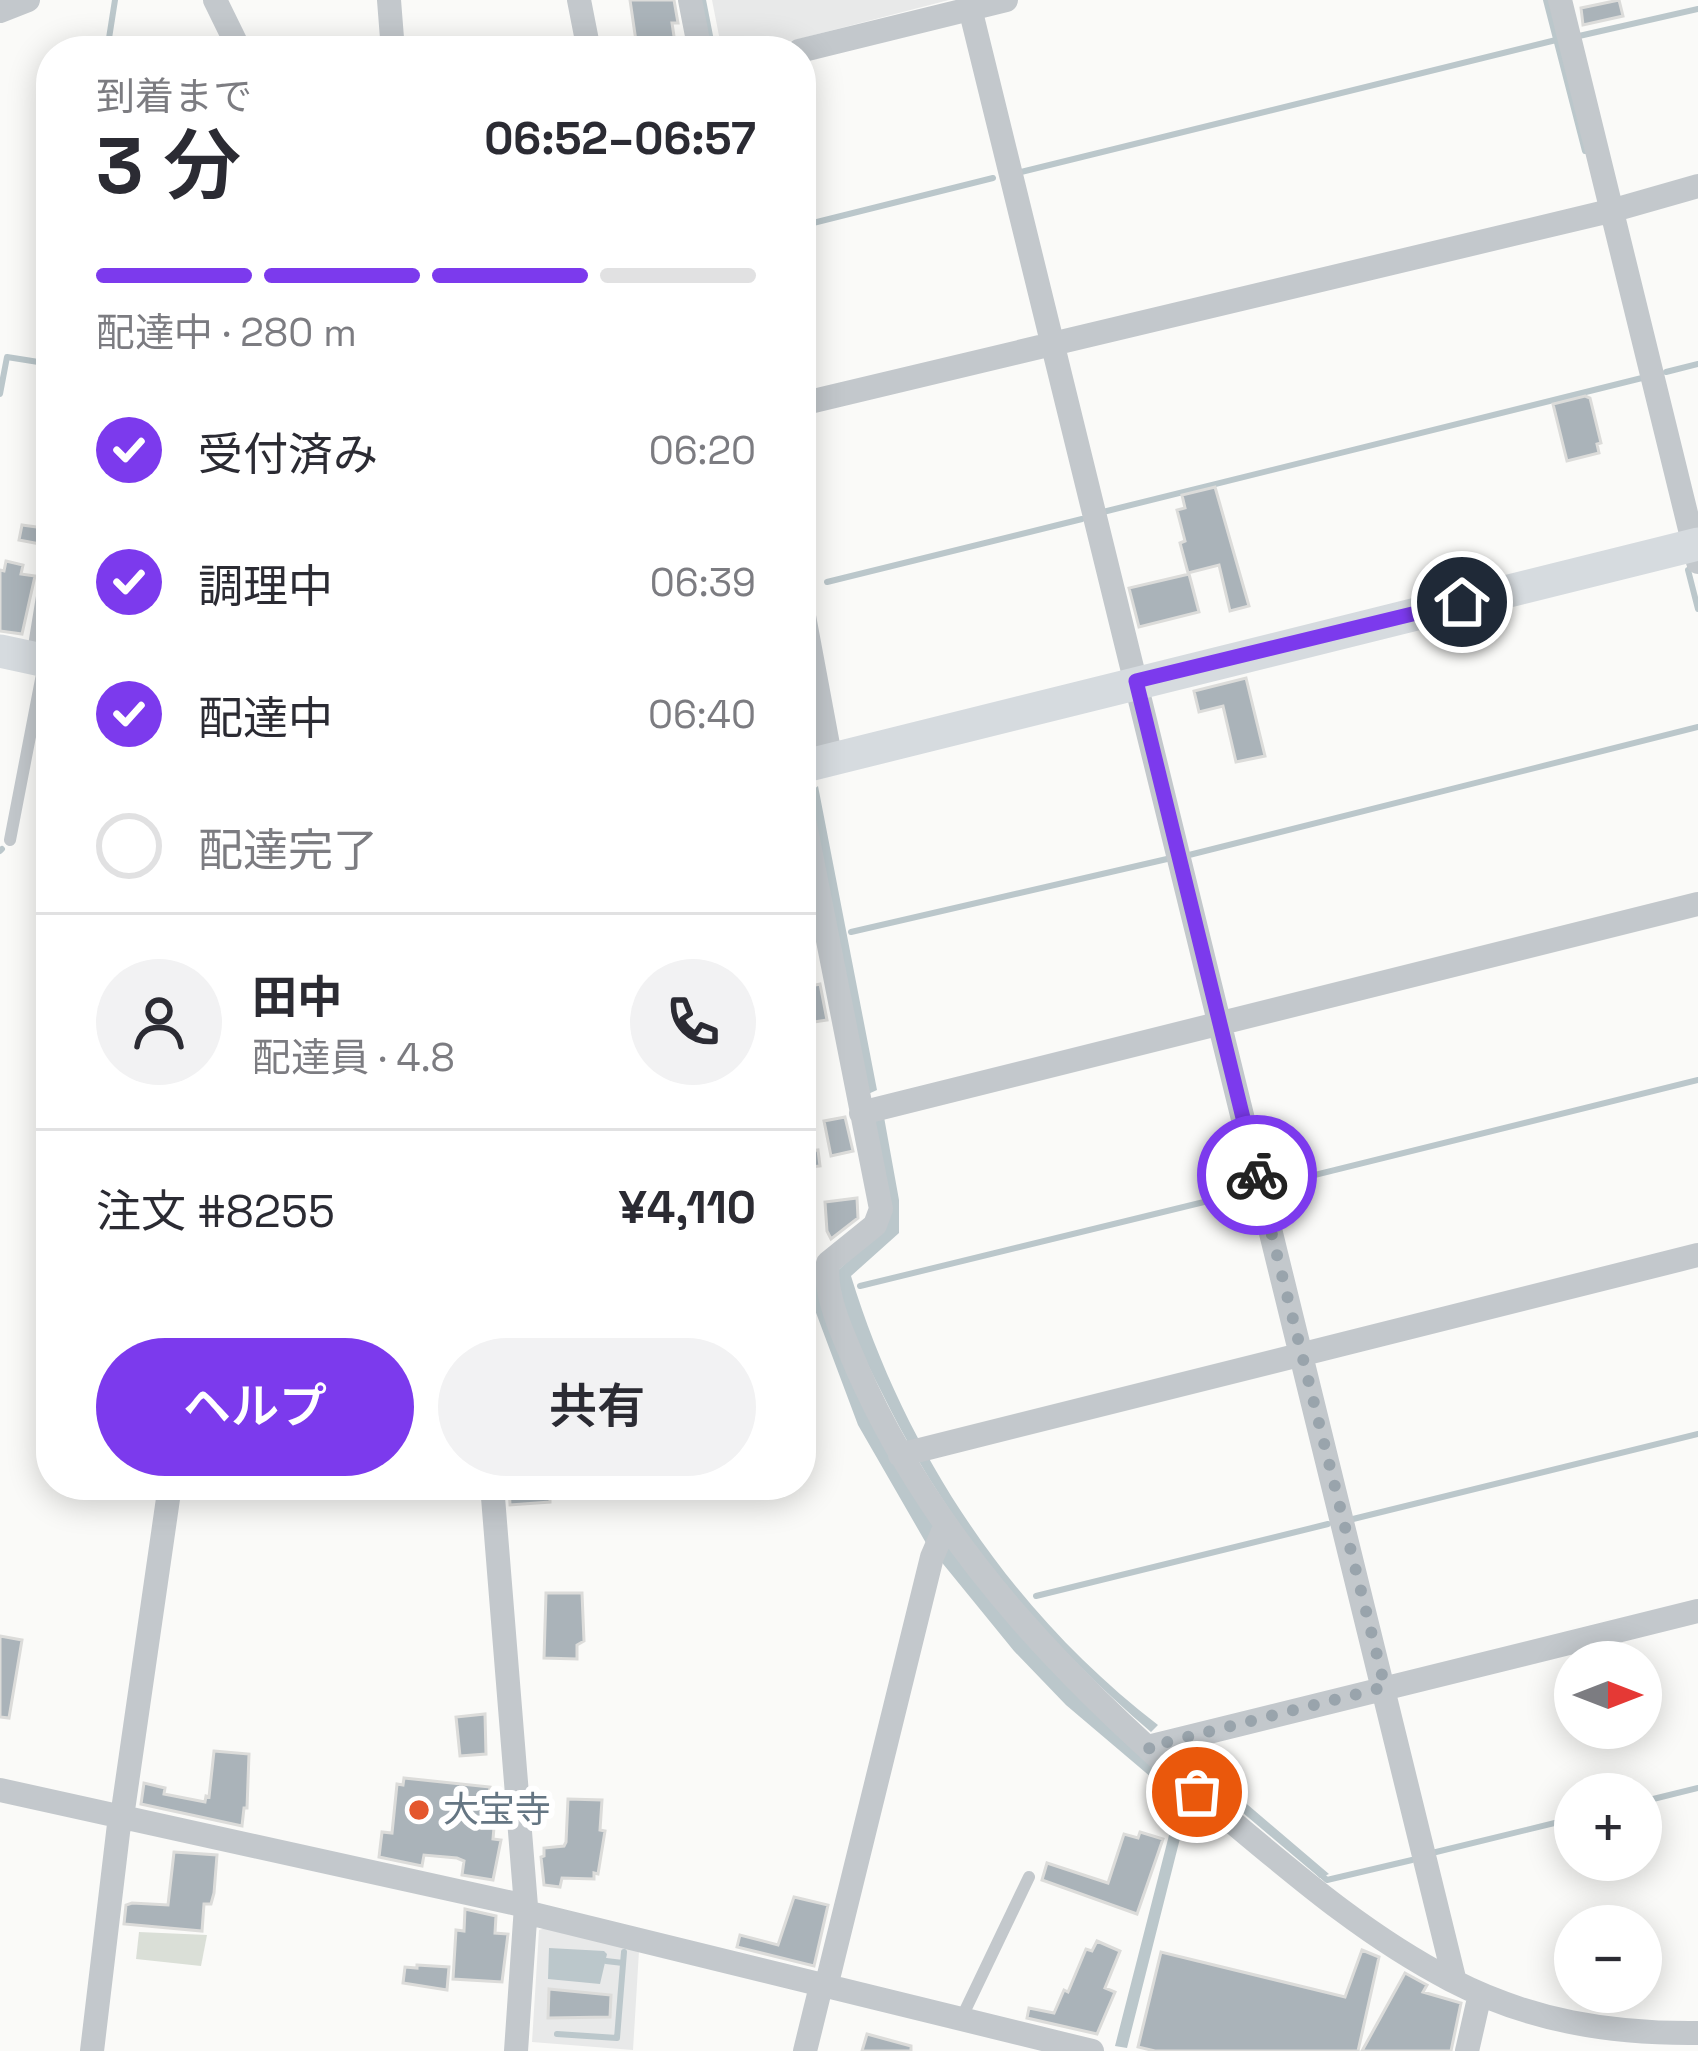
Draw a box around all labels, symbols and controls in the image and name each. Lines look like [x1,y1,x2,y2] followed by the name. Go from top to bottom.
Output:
[96,72,252,121] text: 到着まで
[484,110,756,167] text: 06:52–06:57
[96,116,241,216] text: 3 分
[96,308,357,357] text: 配達中 · 280 m
[96,417,162,483] icon: check
[198,426,378,483] text: 受付済み
[649,426,756,475] text: 06:20
[96,549,162,615] icon: check
[1411,551,1513,653] pin
[198,558,333,615] text: 調理中
[650,558,756,607] text: 06:39
[1429,569,1495,635] icon: home
[96,681,162,747] icon: check
[198,690,333,747] text: 配達中
[648,690,756,739] text: 06:40
[198,822,378,879] text: 配達完了
[96,959,222,1085] button: person
[630,959,756,1085] button: phone
[252,969,342,1026] text: 田中
[252,1033,455,1082] text: 配達員 · 4.8
[1197,1115,1317,1235] courier
[1224,1142,1290,1208] icon: bike
[619,1179,756,1236] text: ¥4,110
[96,1183,335,1240] text: 注文 #8255
[96,1338,414,1476] button: ヘルプ
[438,1338,756,1476] button: 共有
[1554,1641,1662,1749] north arrow
[1554,1641,1662,2013] map controls
[1146,1741,1248,1843] pin
[1164,1759,1230,1825] icon: bag
[1554,1773,1662,1881] button: +
[443,1787,551,1833] place label: 大宝寺
[406,1797,432,1823] marker: 大宝寺
[1554,1905,1662,2013] button: −

